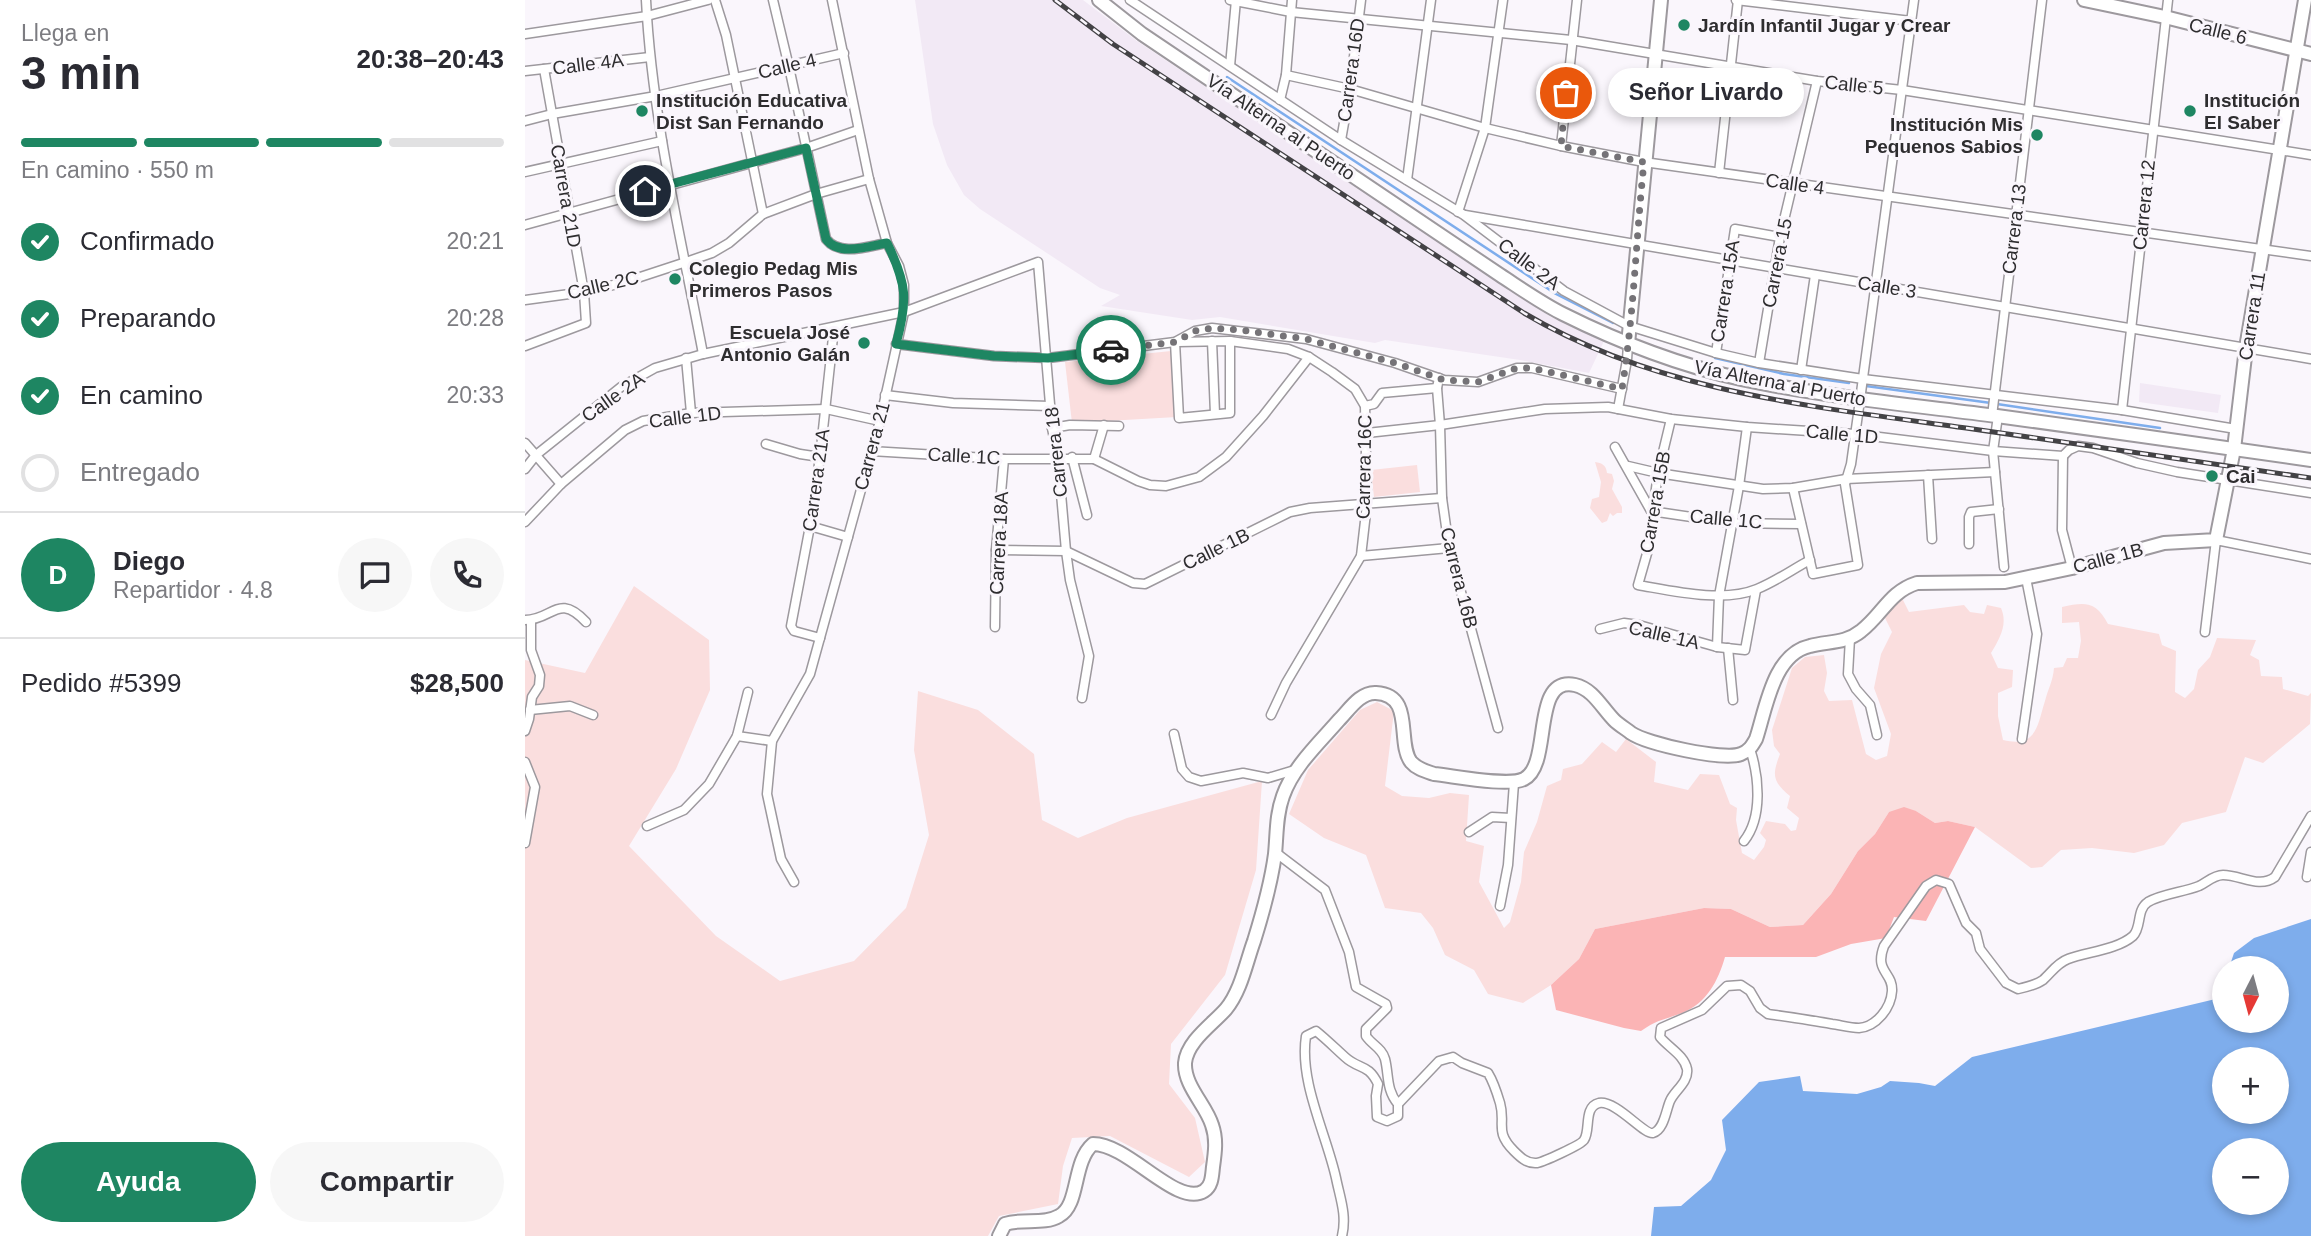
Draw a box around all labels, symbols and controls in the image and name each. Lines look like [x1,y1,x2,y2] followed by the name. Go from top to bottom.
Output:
[2187,14,2249,48] street label: Calle 6
[1698,15,1951,36] place label: Jardín Infantil Jugar y Crear
[1333,17,1369,123] street label: Carrera 16D
[1676,17,1692,33] marker: Jardín Infantil Jugar y Crear
[21,20,109,46] text: Llega en
[357,44,504,74] text: 20:38–20:43
[21,47,141,99] text: 3 min
[551,49,625,79] street label: Calle 4A
[756,49,819,83] street label: Calle 4
[1536,63,1596,123] pin
[1608,68,1804,118] callout: Señor Livardo
[1203,70,1359,184] street label: Vía Alterna al Puerto
[1823,71,1885,99] street label: Calle 5
[1547,74,1585,112] icon: bag
[1629,79,1783,105] text: Señor Livardo
[656,90,848,133] place label: Institución Educativa Dist San Fernando
[2204,90,2300,133] place label: Institución El Saber
[634,103,650,119] marker: Institución Educativa Dist San Fernando
[2182,103,2198,119] marker: Institución El Saber
[1865,114,2023,157] place label: Institución Mis Pequenos Sabios
[2029,127,2045,143] marker: Institución Mis Pequenos Sabios
[547,143,585,249] street label: Carrera 21D
[21,157,214,183] text: En camino · 550 m
[2129,159,2159,251] street label: Carrera 12
[615,161,675,221] pin
[1764,169,1826,199] street label: Calle 4
[626,172,664,210] icon: home
[1998,183,2030,275] street label: Carrera 13
[1758,216,1796,310] street label: Carrera 15
[21,223,59,261] icon: check
[80,226,214,256] text: Confirmado
[446,228,504,254] text: 20:21
[1494,234,1564,294] street label: Calle 2A
[1707,238,1744,344] street label: Carrera 15A
[689,258,858,301] place label: Colegio Pedag Mis Primeros Pasos
[565,267,641,303] street label: Calle 2C
[2235,270,2269,362] street label: Carrera 11
[667,271,683,287] marker: Colegio Pedag Mis Primeros Pasos
[1856,272,1918,302] street label: Calle 3
[21,300,59,338] icon: check
[80,303,216,333] text: Preparando
[446,305,504,331] text: 20:28
[1076,315,1146,385] courier
[720,322,850,365] place label: Escuela José Antonio Galán
[1092,331,1130,369] icon: car
[856,335,872,351] marker: Escuela José Antonio Galán
[1692,356,1868,410] street label: Vía Alterna al Puerto
[578,368,649,426] street label: Calle 2A
[21,377,59,415] icon: check
[80,380,203,410] text: En camino
[446,382,504,408] text: 20:33
[850,399,894,493] street label: Carrera 21
[648,402,722,432] street label: Calle 1D
[1041,406,1071,498] street label: Carrera 18
[1353,415,1375,519] street label: Carrera 16C
[1805,420,1879,448] street label: Calle 1D
[798,427,834,533] street label: Carrera 21A
[927,444,1001,468] street label: Calle 1C
[1636,449,1674,555] street label: Carrera 15B
[80,457,200,487] text: Entregado
[2226,466,2256,487] place label: Cai
[2204,468,2220,484] marker: Cai
[986,490,1012,595] street label: Carrera 18A
[1689,505,1763,533] street label: Calle 1C
[1179,524,1253,574] street label: Calle 1B
[1436,525,1482,631] street label: Carrera 16B
[338,538,412,612] button: chat
[430,538,504,612] button: phone
[2071,539,2145,577] street label: Calle 1B
[113,546,185,576] text: Diego
[49,560,67,590] text: D
[113,577,273,603] text: Repartidor · 4.8
[1627,617,1702,653] street label: Calle 1A
[21,668,181,698] text: Pedido #5399
[410,668,504,698] text: $28,500
[2212,956,2289,1032] north arrow
[2212,956,2289,1215] map controls
[2212,1047,2289,1124] button: +
[2212,1138,2289,1215] button: −
[21,1142,256,1222] button: Ayuda
[270,1142,504,1222] button: Compartir

